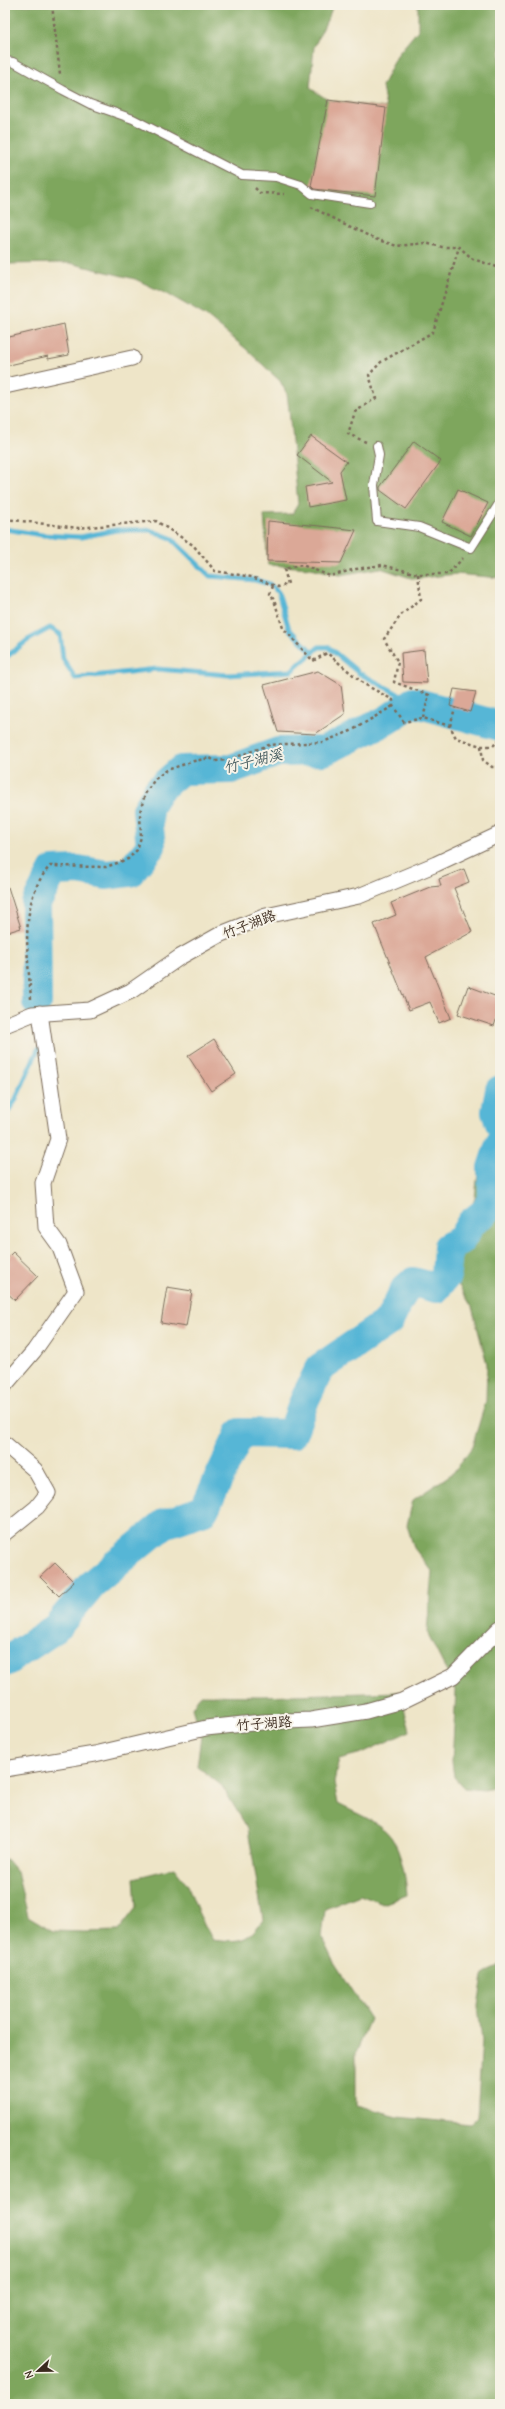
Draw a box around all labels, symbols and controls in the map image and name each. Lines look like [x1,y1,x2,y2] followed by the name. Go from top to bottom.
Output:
[222,745,285,777] water label: 竹子湖溪
[220,906,278,942] street label: 竹子湖路
[236,1713,293,1734] street label: 竹子湖路
[18,2351,58,2391] north arrow
[22,2369,37,2380] text: N

